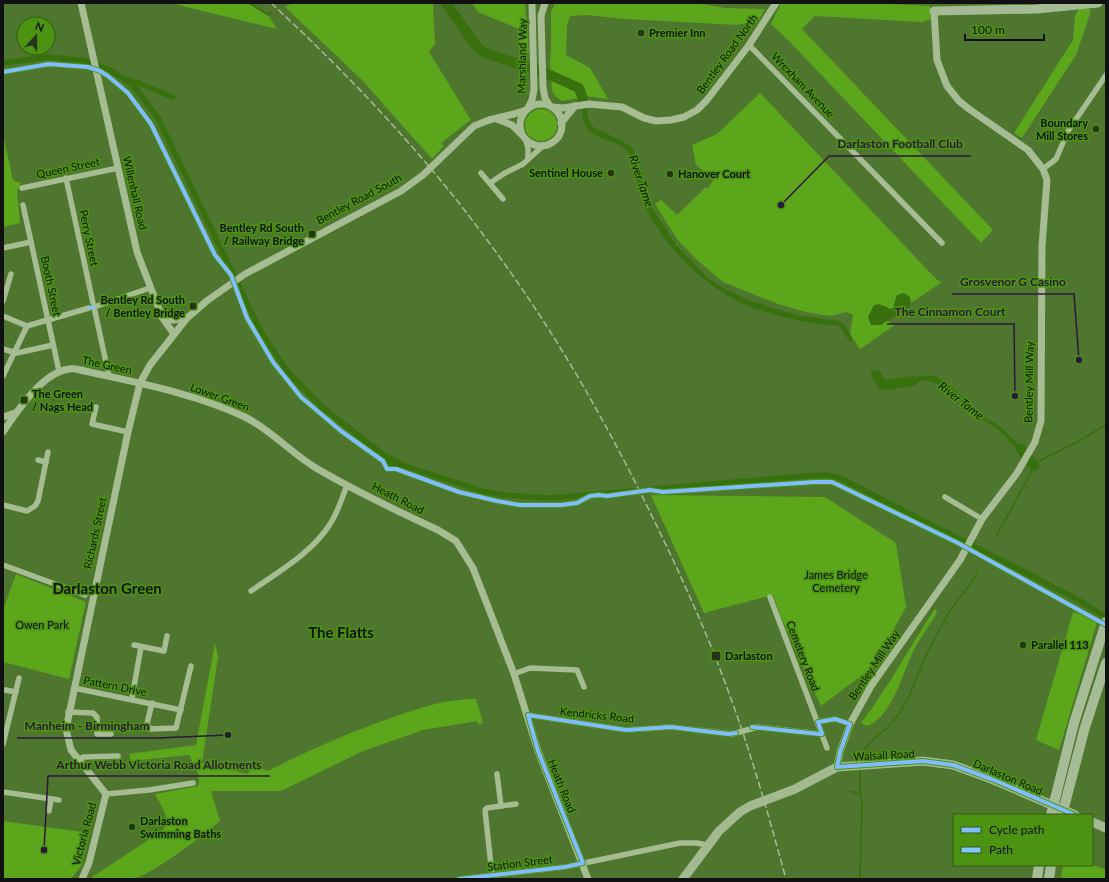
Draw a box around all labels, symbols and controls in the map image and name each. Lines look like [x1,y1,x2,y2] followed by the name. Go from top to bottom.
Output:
[693,11,760,96] street label: Bentley Road North
[16,16,56,56] north arrow
[965,16,1044,42] scale bar
[514,18,529,94] street label: Marshland Way
[33,19,46,34] text: N
[971,22,1005,37] text: 100 m
[649,26,706,39] place label: Premier Inn
[636,28,646,38] marker: Premier Inn
[769,49,838,120] street label: Wrexham Avenue
[1036,116,1088,142] place label: Boundary Mill Stores
[1091,124,1101,134] marker: Boundary Mill Stores
[829,132,971,156] callout: Darlaston Football Club
[837,136,963,151] text: Darlaston Football Club
[626,153,657,209] water label: River Tame
[35,154,101,181] street label: Queen Street
[121,155,150,231] street label: Willenhall Road
[529,166,603,179] place label: Sentinel House
[678,167,751,180] place label: Hanover Court
[606,168,616,178] marker: Sentinel House
[665,169,675,179] marker: Hanover Court
[314,171,404,227] street label: Bentley Road South
[77,209,102,267] street label: Perry Street
[220,221,304,247] place label: Bentley Rd South / Railway Bridge
[307,229,317,239] marker: Bentley Rd South / Railway Bridge
[39,255,64,317] street label: Booth Street
[952,270,1074,294] callout: Grosvenor G Casino
[960,274,1066,289] text: Grosvenor G Casino
[101,293,185,319] place label: Bentley Rd South / Bentley Bridge
[887,300,1014,324] callout: The Cinnamon Court
[188,301,198,311] marker: Bentley Rd South / Bentley Bridge
[895,304,1006,319] text: The Cinnamon Court
[1021,341,1036,423] street label: Bentley Mill Way
[81,353,133,376] street label: The Green
[935,378,987,423] water label: River Tame
[189,380,251,413] street label: Lower Green
[32,387,93,413] place label: The Green / Nags Head
[19,395,29,405] marker: The Green / Nags Head
[370,479,426,516] street label: Heath Road
[81,496,108,570] street label: Richards Street
[804,568,868,594] park label: James Bridge Cemetery
[52,579,162,597] district label: Darlaston Green
[15,618,69,631] park label: Owen Park
[784,619,823,693] street label: Cemetery Road
[308,623,374,641] district label: The Flatts
[845,627,902,702] street label: Bentley Mill Way
[1031,638,1089,651] place label: Parallel 113
[1018,640,1028,650] marker: Parallel 113
[725,649,773,662] place label: Darlaston
[710,650,722,662] marker: Darlaston
[82,673,148,698] street label: Pattern Drive
[559,704,635,725] street label: Kendricks Road
[17,714,158,738] callout: Manheim - Birmingham
[24,718,150,733] text: Manheim - Birmingham
[853,746,915,763] street label: Walsall Road
[48,752,270,776] callout: Arthur Webb Victoria Road Allotments
[972,756,1045,797] street label: Darlaston Road
[55,757,262,772] text: Arthur Webb Victoria Road Allotments
[546,757,579,815] street label: Heath Road
[69,801,98,867] street label: Victoria Road
[140,814,221,840] place label: Darlaston Swimming Baths
[953,814,1093,866] legend
[127,822,137,832] marker: Darlaston Swimming Baths
[989,822,1044,837] text: Cycle path
[989,842,1013,857] text: Path
[486,852,554,873] street label: Station Street

